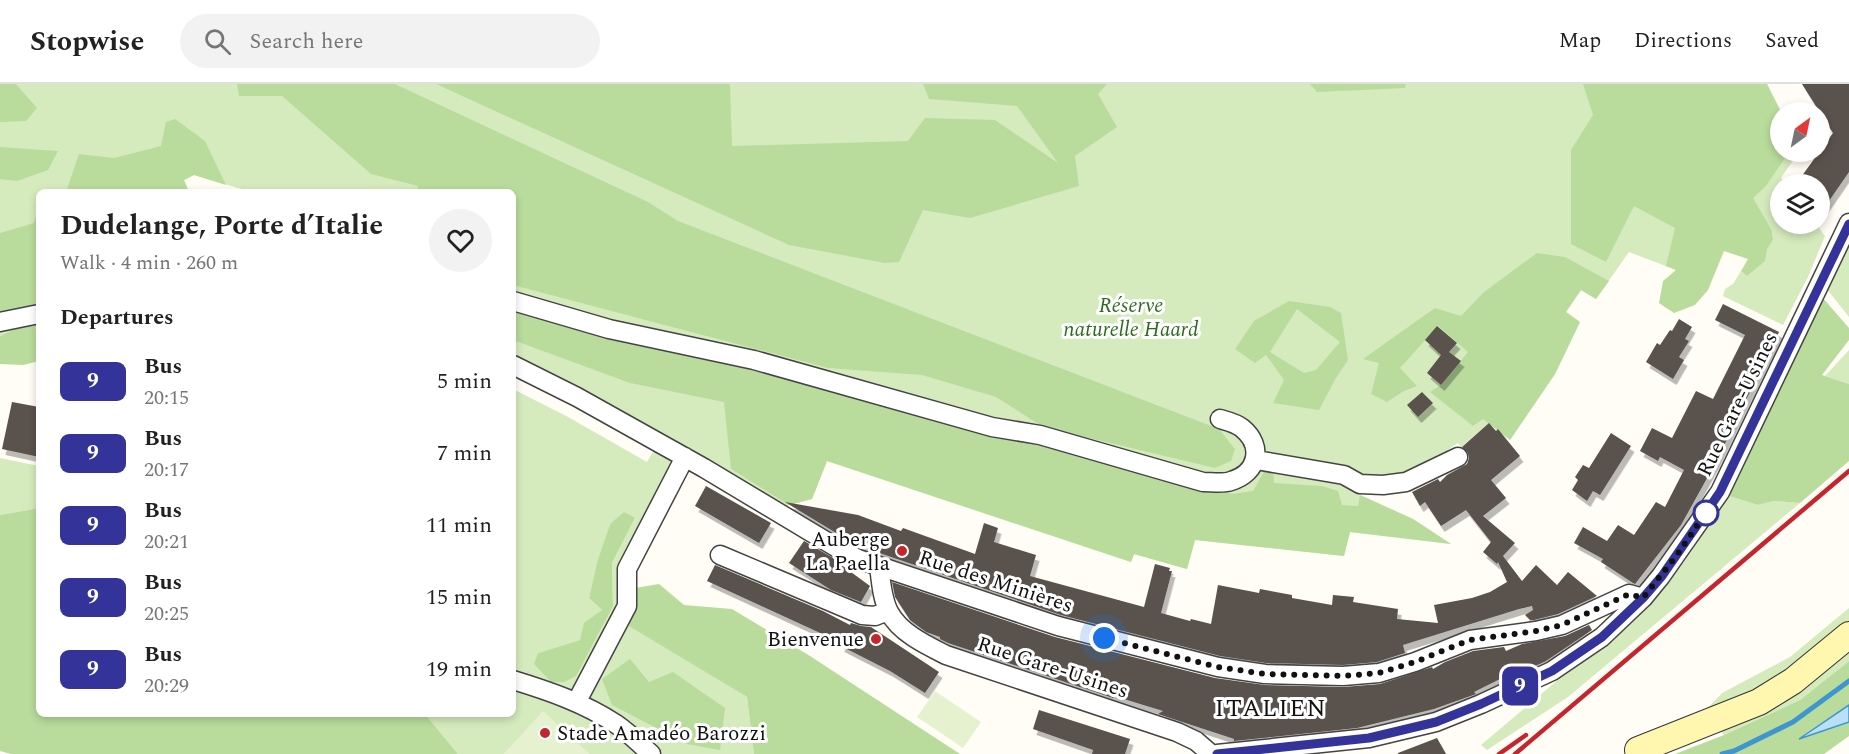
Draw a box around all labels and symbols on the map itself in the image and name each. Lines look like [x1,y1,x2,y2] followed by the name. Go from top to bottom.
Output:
[1770,102,1830,162] north arrow
[1064,290,1199,346] park label: Réserve naturelle Haard
[1689,327,1787,482] street label: Rue Gare-Usines
[1693,500,1719,526] unlabelled marker
[805,524,891,580] place label: Auberge La Paella
[914,542,1077,622] street label: Rue des Minières
[895,544,909,558] marker: Auberge La Paella
[1089,623,1119,653] your location
[767,624,864,656] place label: Bienvenue
[973,628,1133,708] street label: Rue Gare-Usines
[869,632,883,646] marker: Bienvenue
[1500,666,1540,706] line badge: 9
[1215,691,1327,727] district label: ITALIEN
[557,718,766,750] place label: Stade Amadéo Barozzi
[538,726,552,740] marker: Stade Amadéo Barozzi

